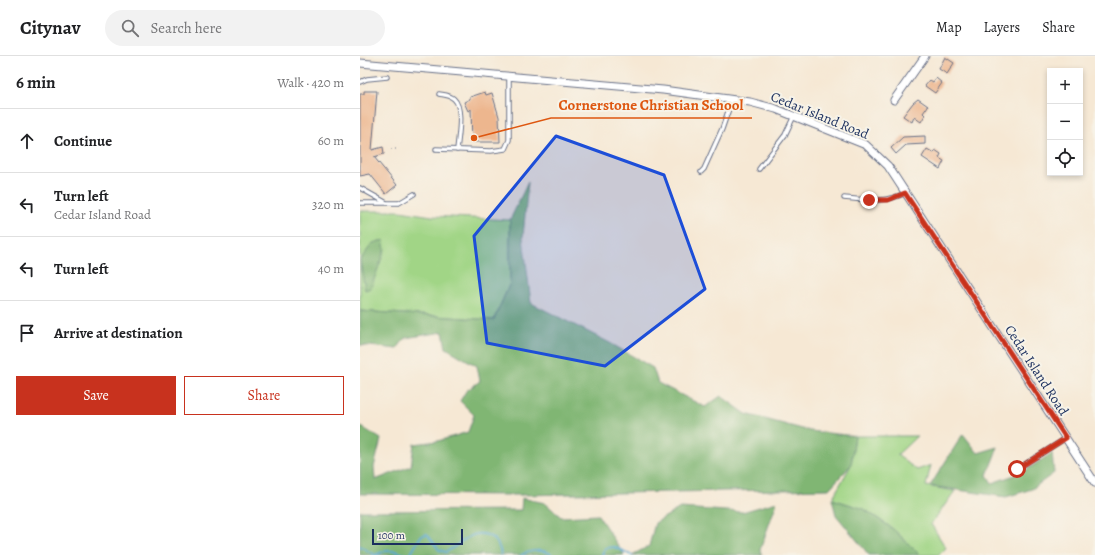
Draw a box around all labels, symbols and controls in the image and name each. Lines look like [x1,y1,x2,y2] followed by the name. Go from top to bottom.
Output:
[105,10,385,46] search box
[20,15,81,41] text: Citynav
[119,17,141,39] icon: search
[151,18,222,38] text: Search here
[936,18,962,37] text: Map
[984,18,1020,37] text: Layers
[1042,18,1075,37] text: Share
[1047,68,1083,176] map controls
[1047,68,1083,104] button: +
[16,71,56,94] text: 6 min
[277,74,344,91] text: Walk · 420 m
[768,87,872,144] street label: Cedar Island Road
[551,91,752,118] callout: Cornerstone Christian School
[559,95,743,115] text: Cornerstone Christian School
[1047,104,1083,140] button: −
[16,130,38,152] icon: ahead
[54,131,112,151] text: Continue
[318,132,344,149] text: 60 m
[1047,140,1083,176] button: locate
[54,186,109,206] text: Turn left
[860,191,878,209] route end
[16,194,38,216] icon: left
[312,196,344,213] text: 320 m
[54,206,151,223] text: Cedar Island Road
[16,258,38,280] icon: left
[54,259,109,279] text: Turn left
[318,260,344,277] text: 40 m
[1000,321,1073,420] street label: Cedar Island Road
[16,322,38,344] icon: arrive
[54,323,183,343] text: Arrive at destination
[16,376,176,415] button: Save
[184,376,344,415] button: Share
[1008,460,1026,478] route start
[372,527,463,546] scale bar
[378,528,405,543] text: 100 m

